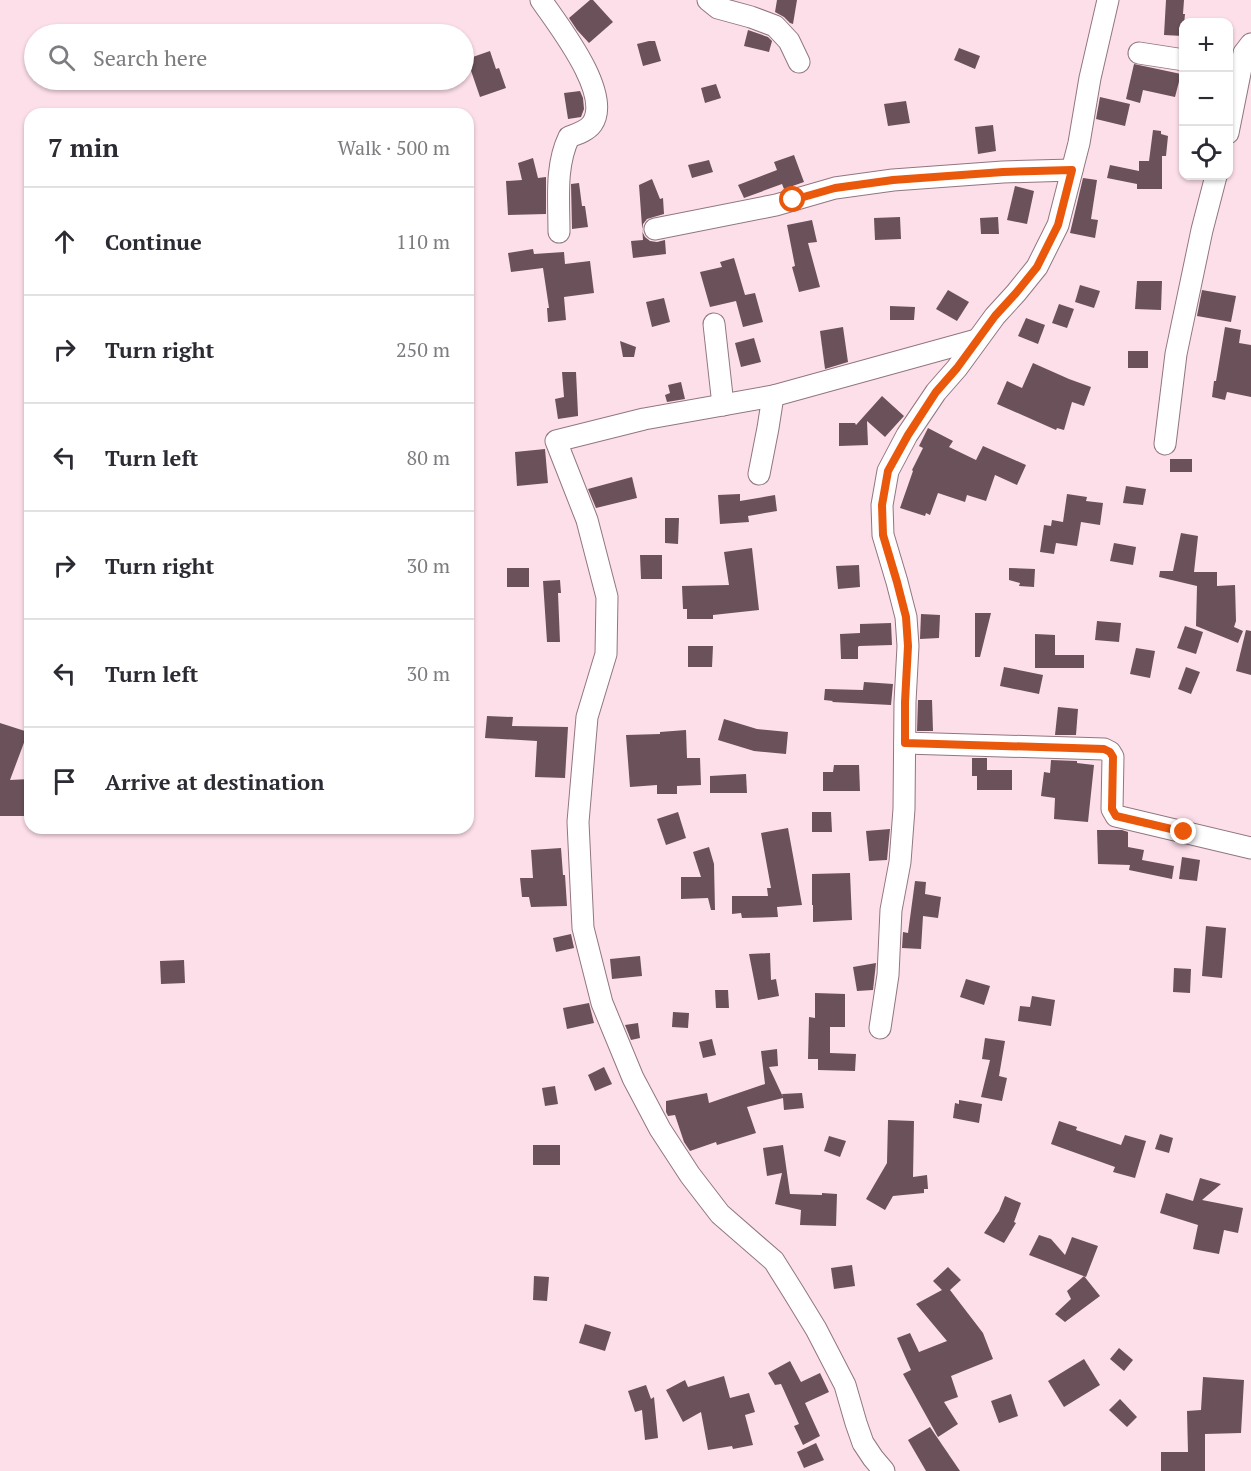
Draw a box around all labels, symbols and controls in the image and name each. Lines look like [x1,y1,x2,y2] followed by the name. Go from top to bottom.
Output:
[1179,18,1233,180] map controls
[1179,18,1233,72] button: +
[24,24,474,90] search box
[45,41,78,74] icon: search
[93,43,207,72] text: Search here
[1179,72,1233,126] button: −
[1179,126,1233,180] button: locate
[48,130,119,164] text: 7 min
[338,134,450,161] text: Walk · 500 m
[779,186,805,212] route start
[48,225,81,258] icon: ahead
[105,227,202,256] text: Continue
[396,228,450,255] text: 110 m
[48,333,81,366] icon: right
[105,335,214,364] text: Turn right
[396,336,450,363] text: 250 m
[48,441,81,474] icon: left
[105,443,198,472] text: Turn left
[407,444,450,471] text: 80 m
[48,549,81,582] icon: right
[105,551,214,580] text: Turn right
[407,552,450,579] text: 30 m
[48,657,81,690] icon: left
[105,659,198,688] text: Turn left
[407,660,450,687] text: 30 m
[48,765,81,798] icon: arrive
[105,767,324,796] text: Arrive at destination
[1170,818,1196,844] route end

